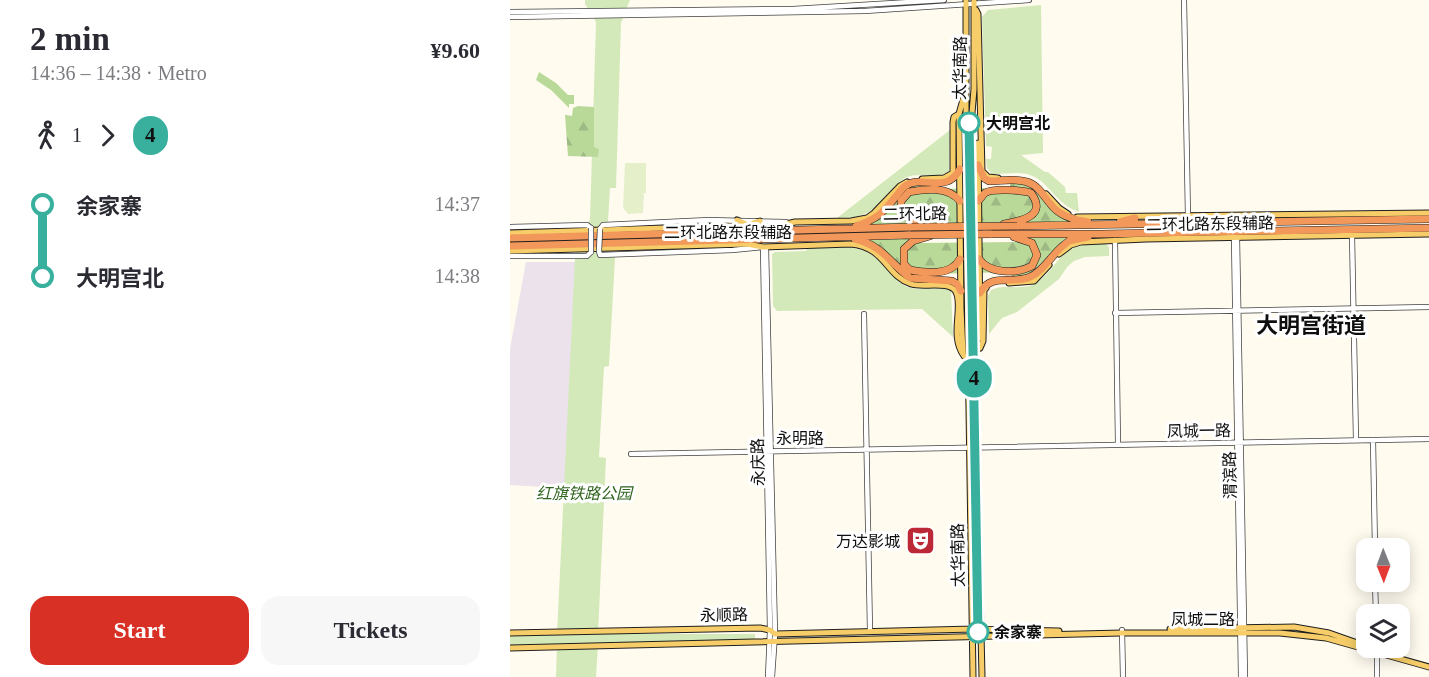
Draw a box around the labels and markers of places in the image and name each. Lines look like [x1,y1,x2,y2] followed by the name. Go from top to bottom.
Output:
[958,112,980,134] marker: 大明宫北
[986,115,1050,132] place label: 大明宫北
[905,525,937,557] theatre icon: 万达影城
[836,533,900,550] place label: 万达影城
[967,621,989,643] marker: 余家寨
[994,624,1042,641] place label: 余家寨

